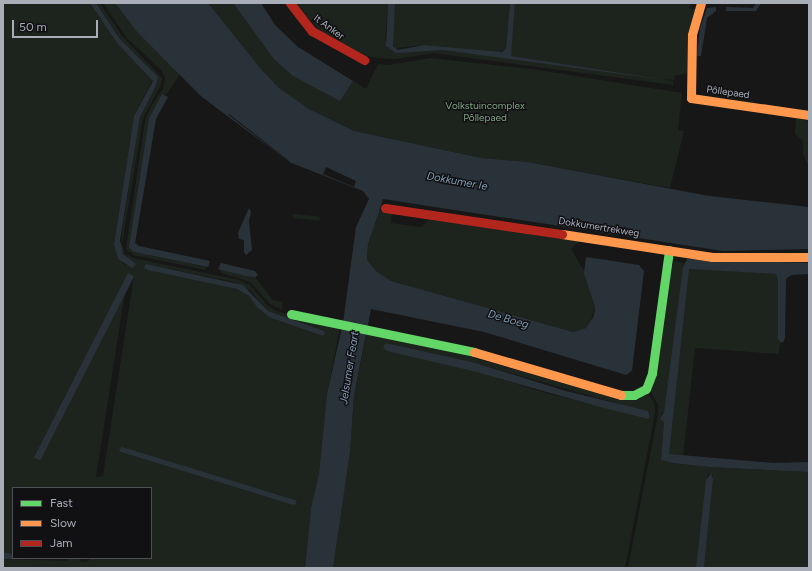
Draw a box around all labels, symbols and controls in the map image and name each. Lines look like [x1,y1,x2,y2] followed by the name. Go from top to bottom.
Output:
[14,12,100,38] scale bar
[311,12,347,42] street label: It Anker
[19,20,47,34] text: 50 m
[706,83,750,101] street label: Pôllepaed
[445,99,525,122] park label: Volkstuincomplex Pôllepaed
[426,170,488,194] water label: Dokkumer Ie
[558,215,640,239] street label: Dokkumertrekweg
[486,308,530,332] water label: De Boeg
[338,331,362,405] water label: Jelsumer Feart
[12,487,152,559] legend
[50,496,73,510] text: Fast
[50,516,76,530] text: Slow
[50,536,73,550] text: Jam

